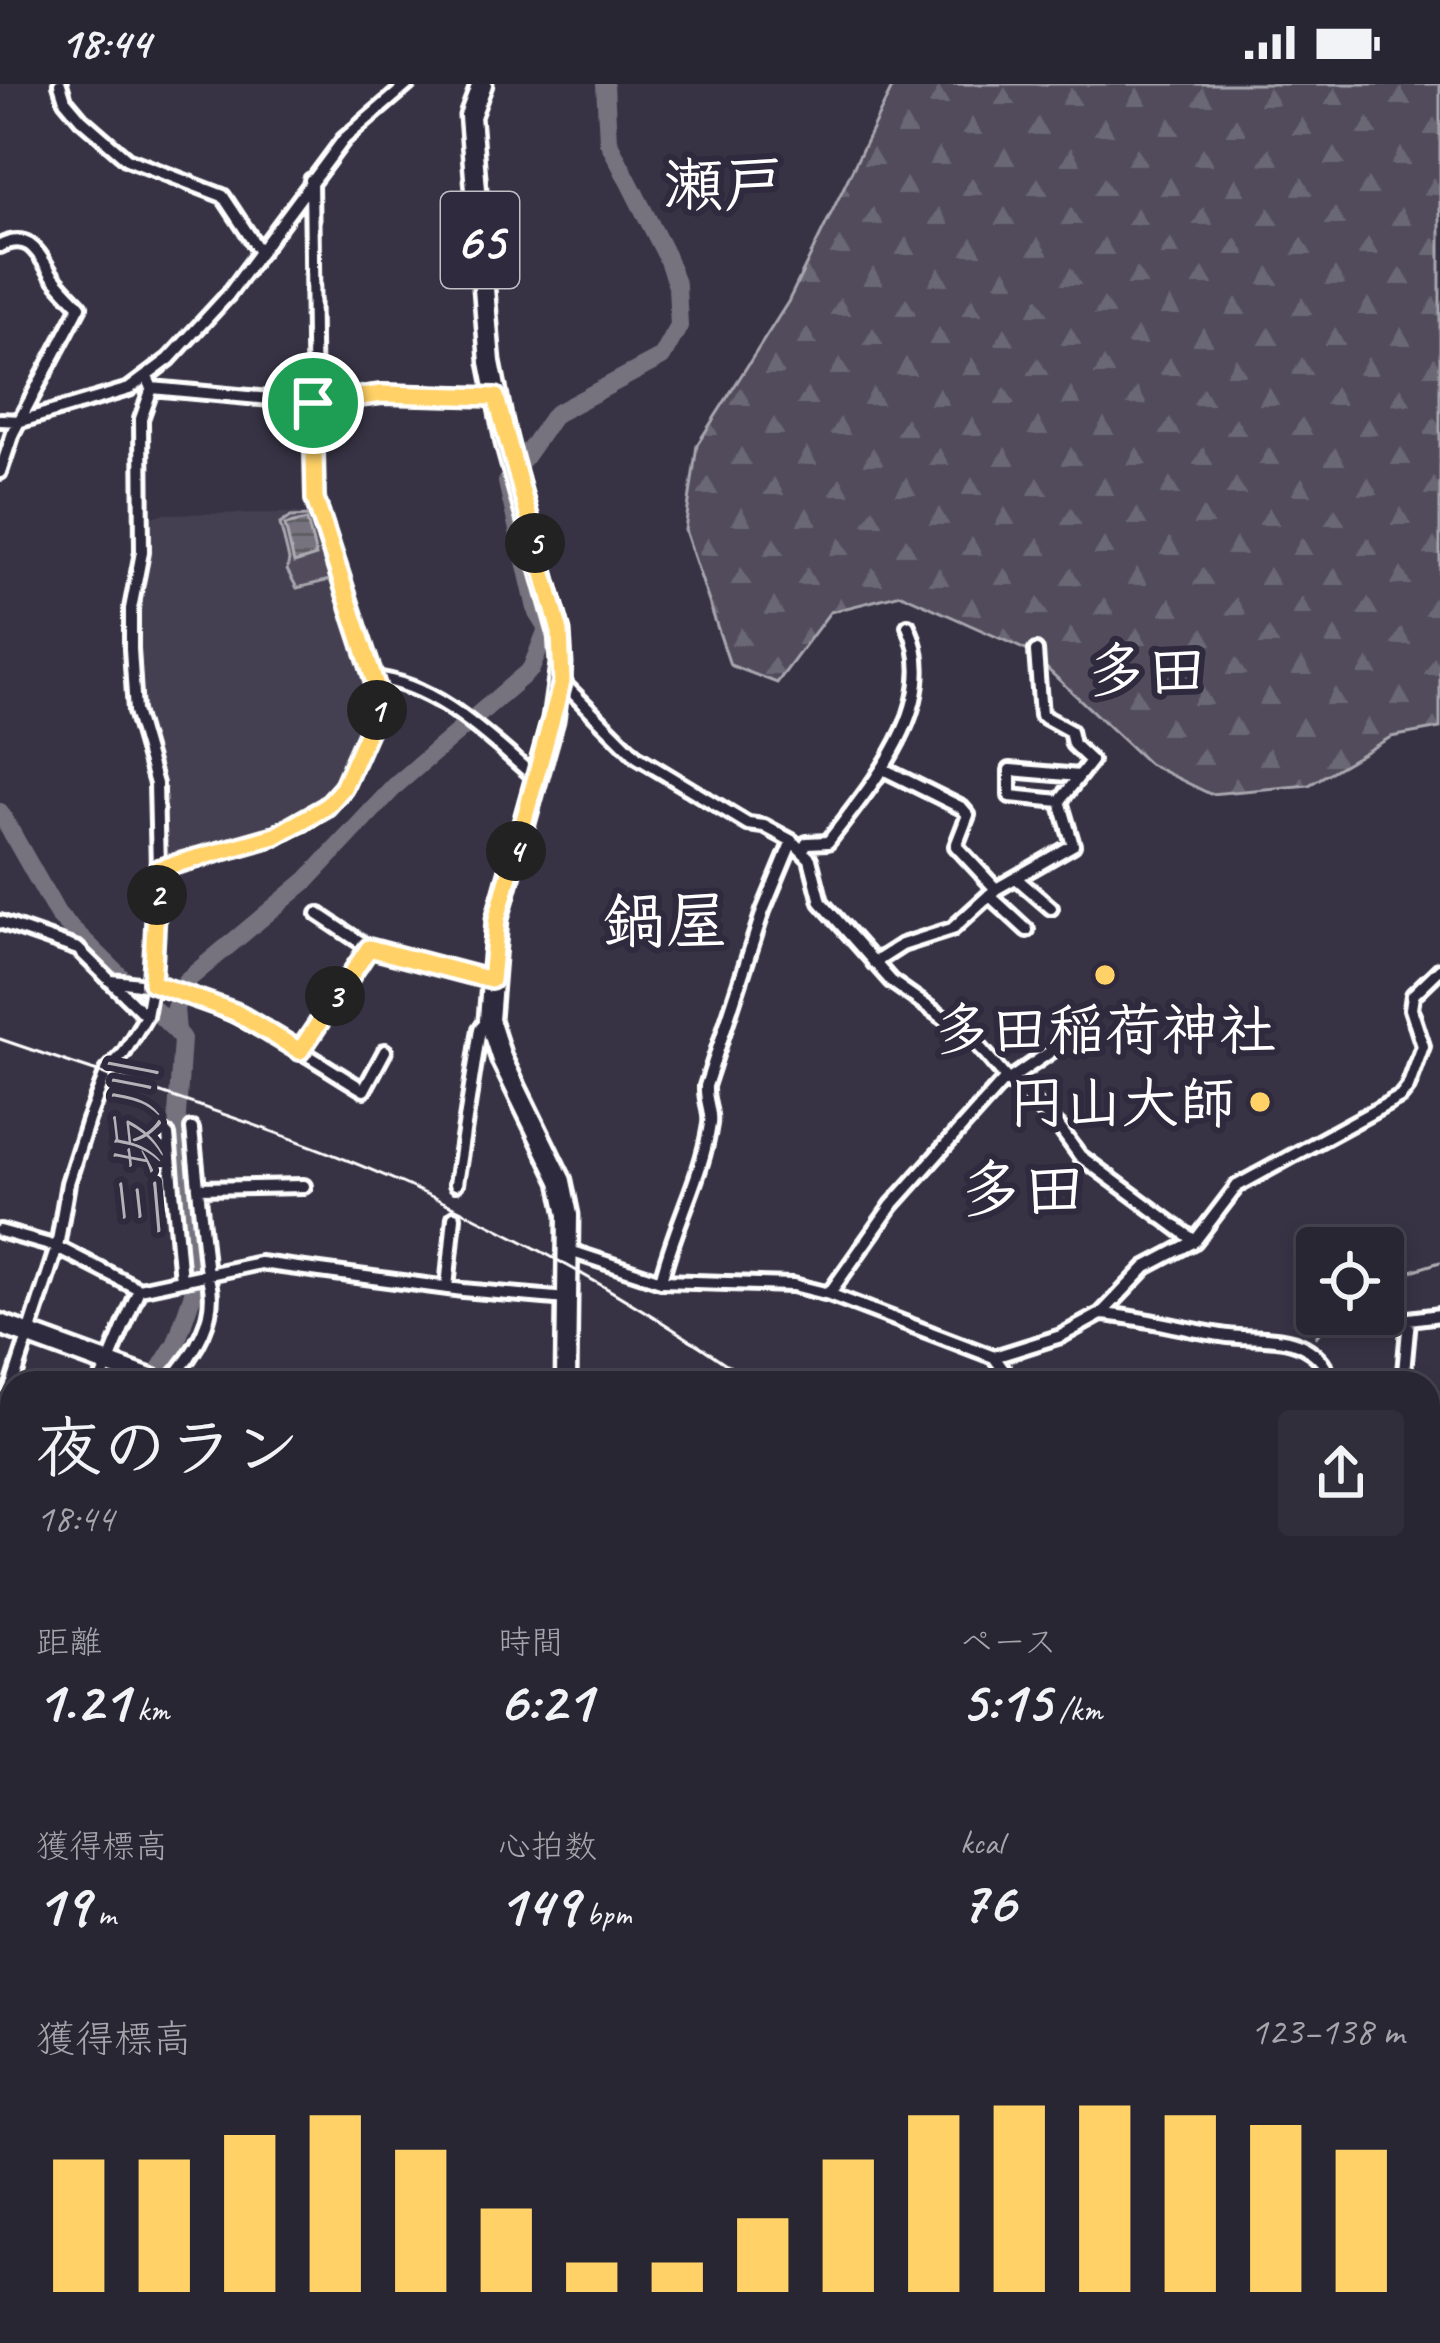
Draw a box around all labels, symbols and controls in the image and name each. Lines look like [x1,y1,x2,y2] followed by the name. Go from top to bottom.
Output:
[60,14,150,71] text: 18:44
[664,147,784,223] district label: 瀬戸
[441,192,519,288] road number: 65
[262,352,364,454] pin
[280,370,346,436] icon: arrive
[505,513,565,573] pin: 5
[528,522,542,564] text: 5
[1087,633,1207,709] district label: 多田
[347,680,407,740] pin: 1
[370,689,384,731] text: 1
[486,821,546,881] pin: 4
[509,830,523,872] text: 4
[127,865,187,925] pin: 2
[150,874,164,916] text: 2
[603,882,729,961] district label: 鍋屋
[1092,962,1118,988] marker: 多田稲荷神社
[305,966,365,1026] pin: 3
[328,975,342,1017] text: 3
[934,994,1276,1066] place label: 多田稲荷神社
[95,1057,181,1241] water label: 三坂川
[1008,1067,1236,1139] place label: 円山大師
[1247,1089,1273,1115] marker: 円山大師
[960,1151,1086,1230] district label: 多田
[1296,1227,1404,1335] map controls
[1296,1227,1404,1335] button: locate
[36,1407,300,1490] text: 夜のラン
[1278,1410,1404,1536] button: share
[36,1494,114,1543] text: 18:44
[36,1621,102,1663] text: 距離
[498,1621,564,1663] text: 時間
[960,1621,1057,1663] text: ペース
[36,1663,129,1739] text: 1.21
[498,1663,592,1739] text: 6:21
[960,1663,1051,1739] text: 5:15
[129,1689,169,1731] text: km
[1051,1689,1102,1731] text: /km
[960,1822,1004,1864] text: kcal
[36,1825,168,1867] text: 獲得標高
[498,1825,597,1867] text: 心拍数
[960,1864,1015,1940] text: 76
[36,1867,89,1943] text: 19
[498,1867,578,1943] text: 149
[89,1893,116,1935] text: m
[578,1893,632,1935] text: bpm
[1250,2007,1404,2056] text: 123–138 m
[36,2015,192,2064] text: 獲得標高

